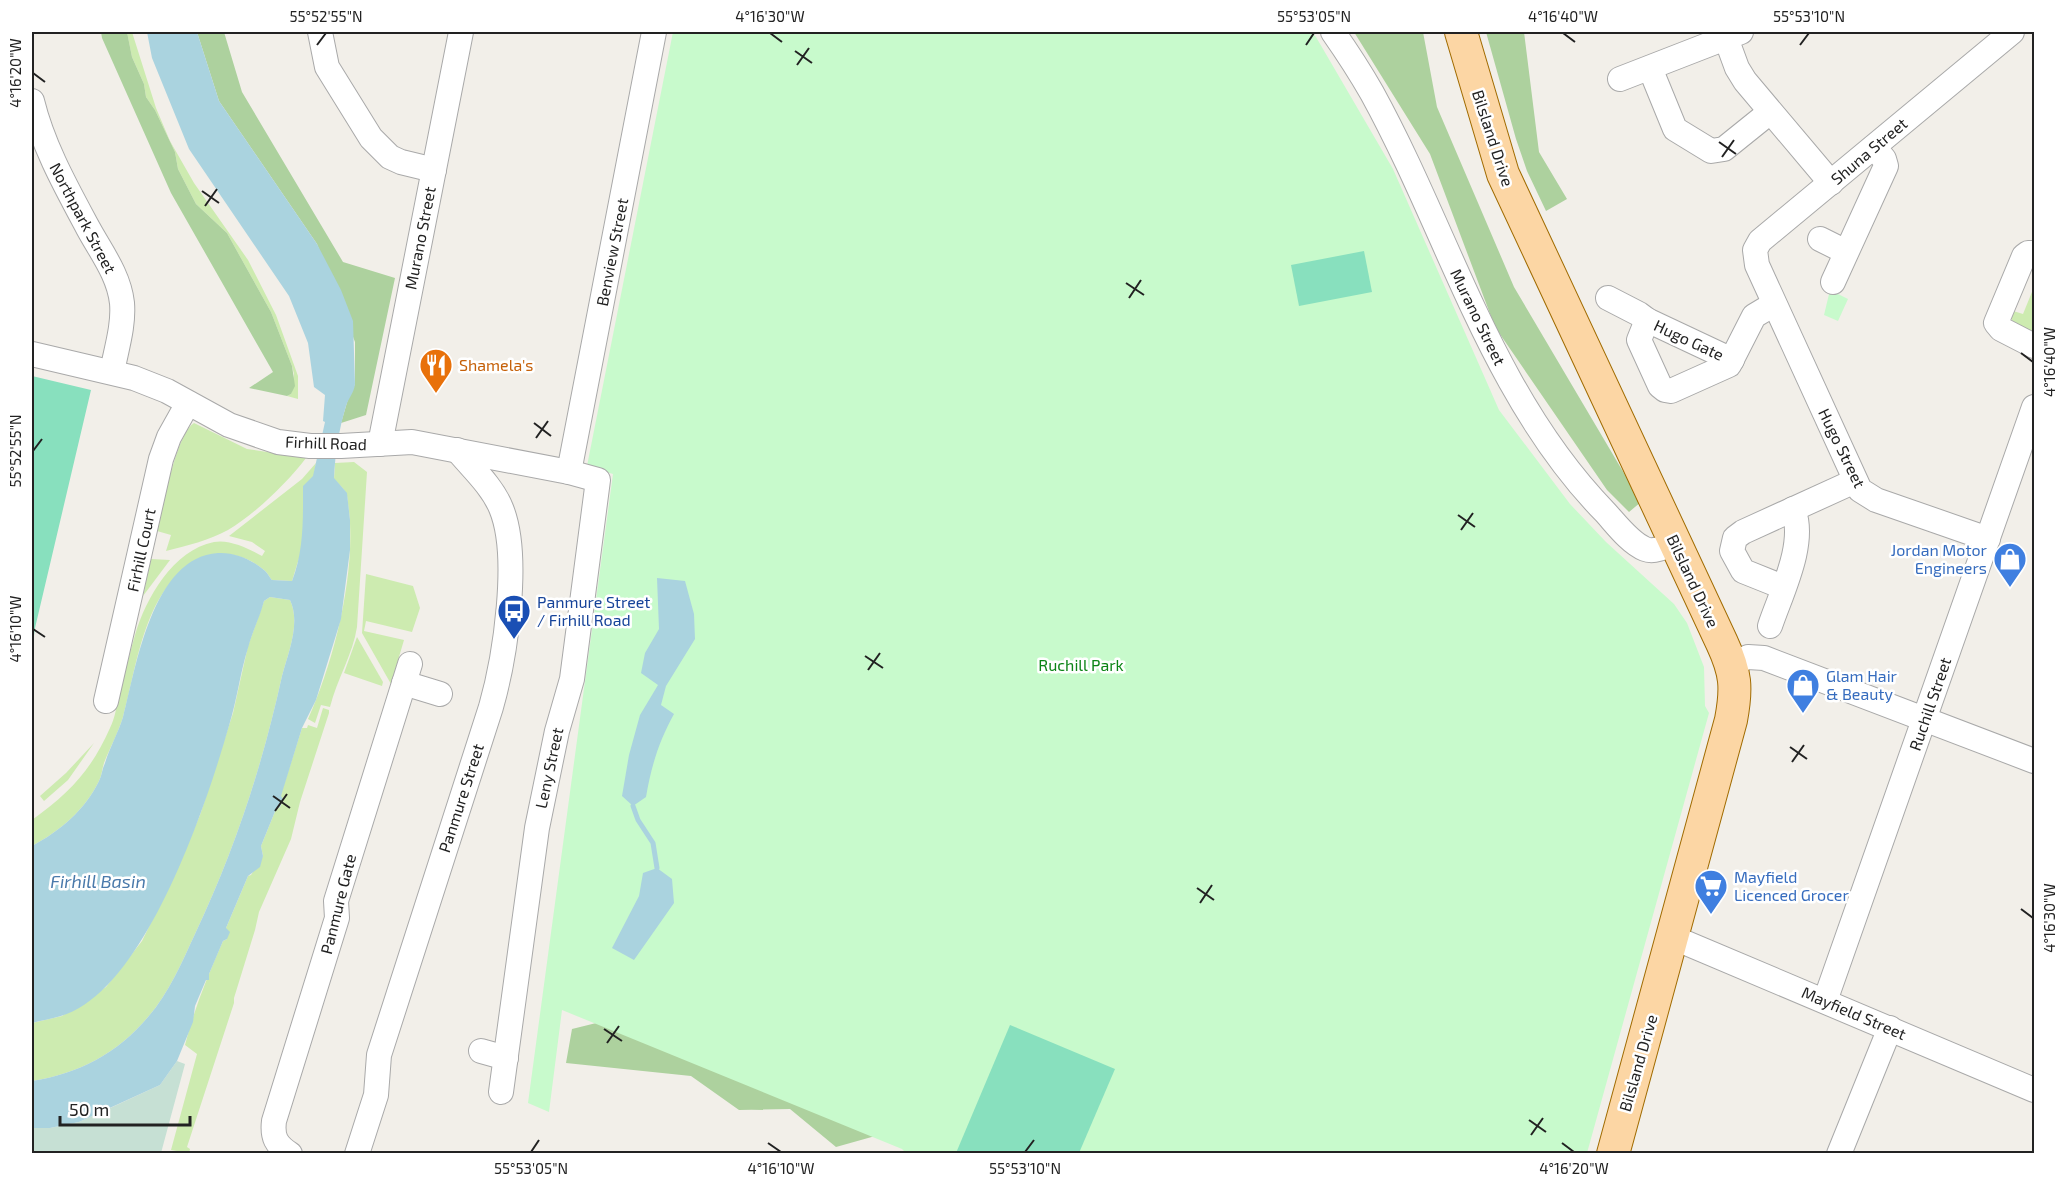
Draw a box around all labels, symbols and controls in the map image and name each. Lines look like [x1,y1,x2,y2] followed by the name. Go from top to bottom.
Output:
[289,7,363,25] text: 55°52'55"N
[735,7,805,25] text: 4°16'30"W
[1277,7,1351,25] text: 55°53'05"N
[1528,7,1598,25] text: 4°16'40"W
[1773,7,1845,25] text: 55°53'10"N
[6,38,24,108] text: 4°16'20"W
[1469,87,1518,188] street label: Bilsland Drive
[1827,113,1911,188] street label: Shuna Street
[46,159,121,276] street label: Northpark Street
[400,185,439,291] street label: Murano Street
[592,196,631,308] street label: Benview Street
[1447,266,1510,368] street label: Murano Street
[1651,315,1727,364] street label: Hugo Gate
[2040,327,2058,397] text: 4°16'40"W
[418,347,454,394] restaurant icon: Shamela's
[459,355,534,374] place label: Shamela's
[1815,405,1870,491] street label: Hugo Street
[6,414,24,488] text: 55°52'55"N
[285,432,367,453] street label: Firhill Road
[122,506,159,593] street label: Firhill Court
[1664,531,1723,630] street label: Bilsland Drive
[1891,540,1988,577] place label: Jordan Motor Engineers
[1992,541,2028,588] shop icon: Jordan Motor Engineers
[537,592,650,629] place label: Panmure Street / Firhill Road
[496,593,532,640] bus stop icon: Panmure Street / Firhill Road
[6,596,24,662] text: 4°16'10"W
[1038,655,1124,674] park label: Ruchill Park
[1905,655,1954,753] street label: Ruchill Street
[1826,666,1898,703] place label: Glam Hair & Beauty
[1785,667,1821,714] shop icon: Glam Hair & Beauty
[531,726,566,810] street label: Leny Street
[434,741,487,855] street label: Panmure Street
[316,852,359,956] street label: Panmure Gate
[1734,867,1849,904] place label: Mayfield Licenced Grocer
[1693,868,1729,915] supermarket icon: Mayfield Licenced Grocer
[50,870,146,892] water label: Firhill Basin
[2040,883,2058,953] text: 4°16'30"W
[1799,982,1909,1043] street label: Mayfield Street
[1615,1012,1660,1114] street label: Bilsland Drive
[60,1089,190,1127] scale bar
[69,1098,109,1120] text: 50 m
[494,1159,568,1177] text: 55°53'05"N
[748,1159,814,1177] text: 4°16'10"W
[989,1159,1061,1177] text: 55°53'10"N
[1539,1159,1609,1177] text: 4°16'20"W

